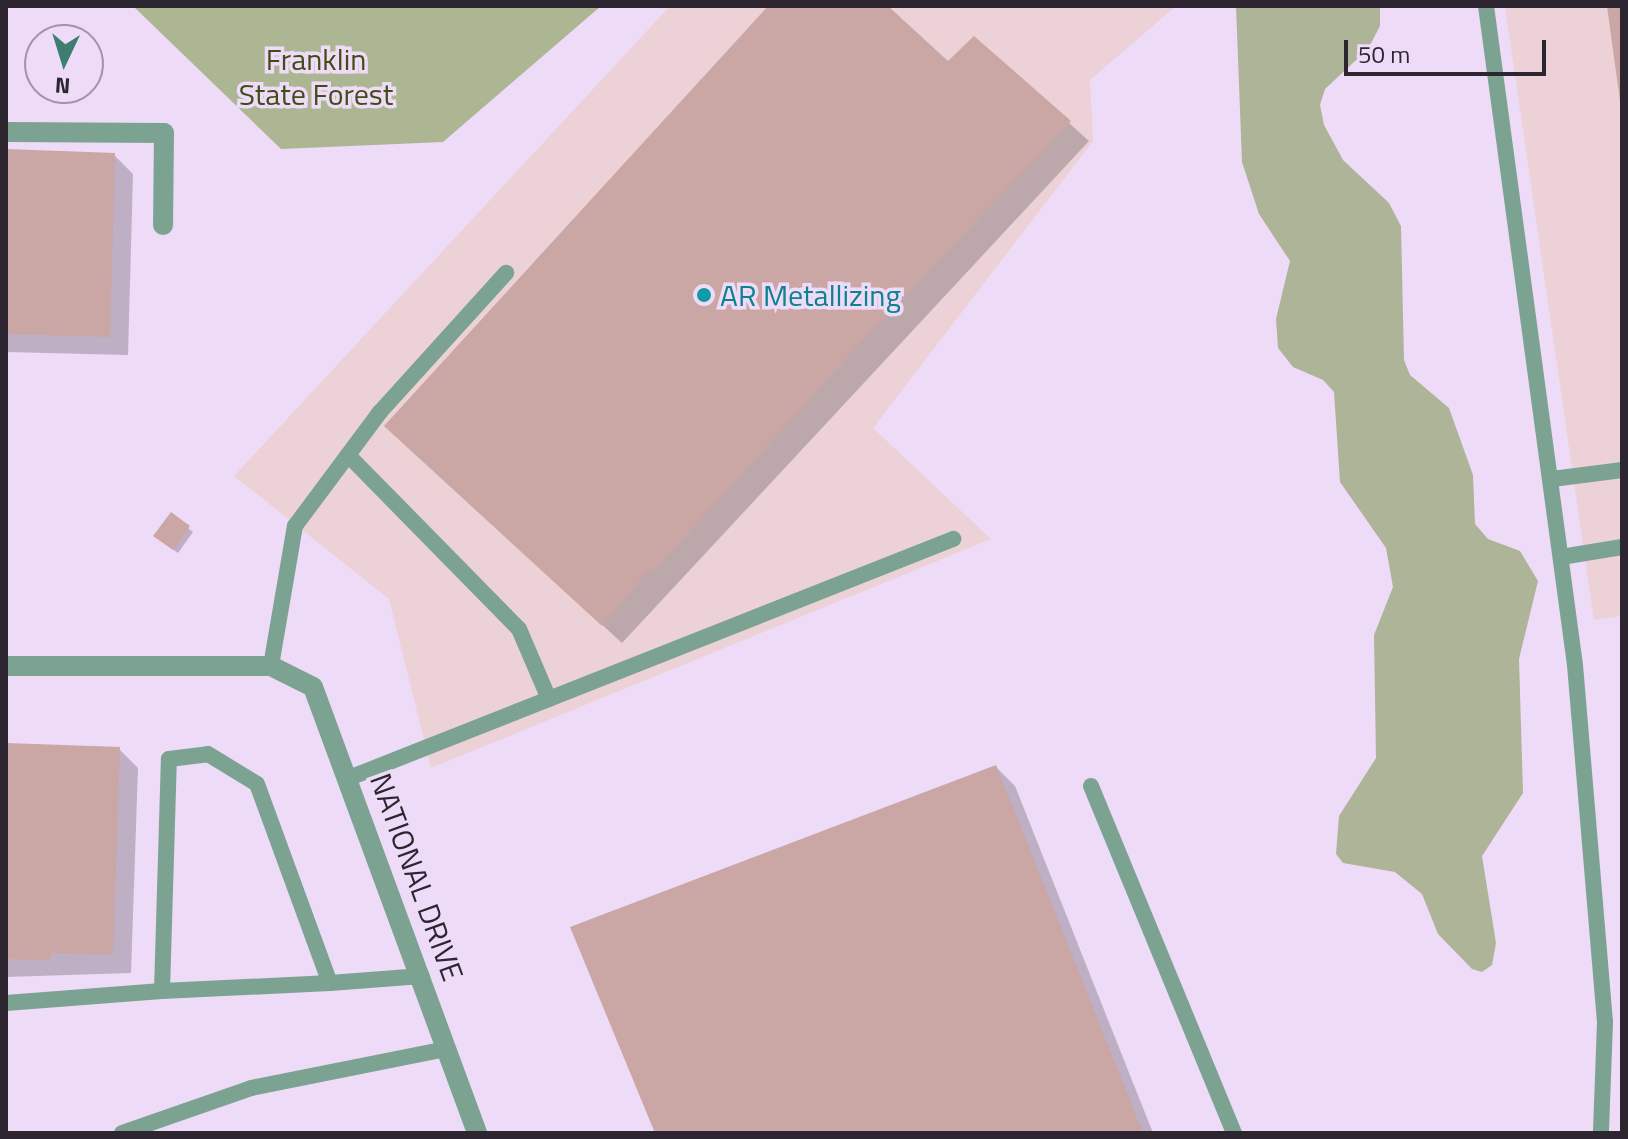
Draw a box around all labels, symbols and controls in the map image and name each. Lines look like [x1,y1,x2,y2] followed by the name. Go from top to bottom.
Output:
[24,24,104,104] north arrow
[1348,24,1550,74] scale bar
[1358,36,1410,72] text: 50 m
[239,41,393,112] park label: Franklin State Forest
[54,68,71,103] text: N
[720,277,901,313] place label: AR Metallizing
[695,286,713,304] marker: AR Metallizing
[363,768,471,986] street label: NATIONAL DRIVE

